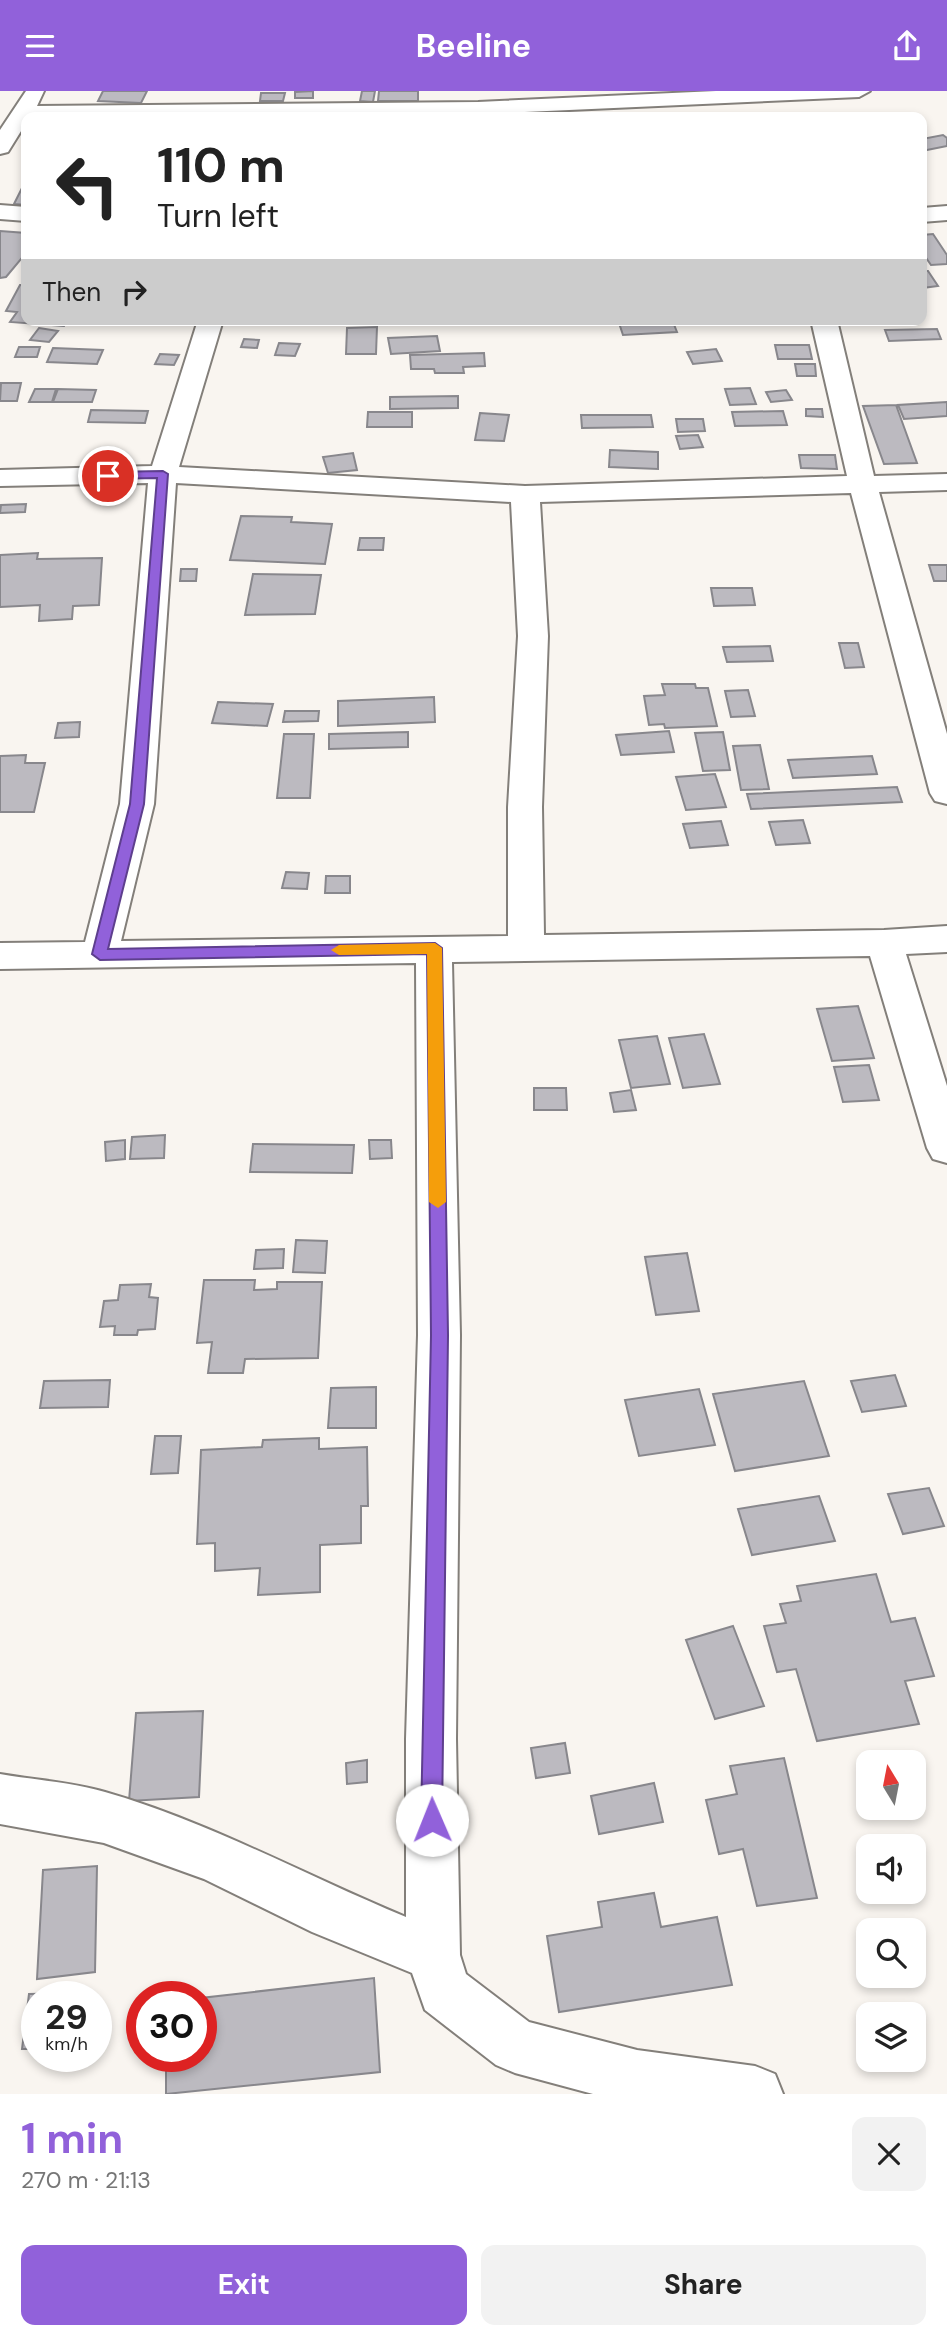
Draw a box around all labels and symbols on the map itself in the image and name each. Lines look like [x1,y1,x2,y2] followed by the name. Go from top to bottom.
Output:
[78,446,138,506] pin
[856,1750,926,1820] north arrow
[395,1783,469,1857] position arrow
[126,1981,217,2072] speed limit sign: 30

